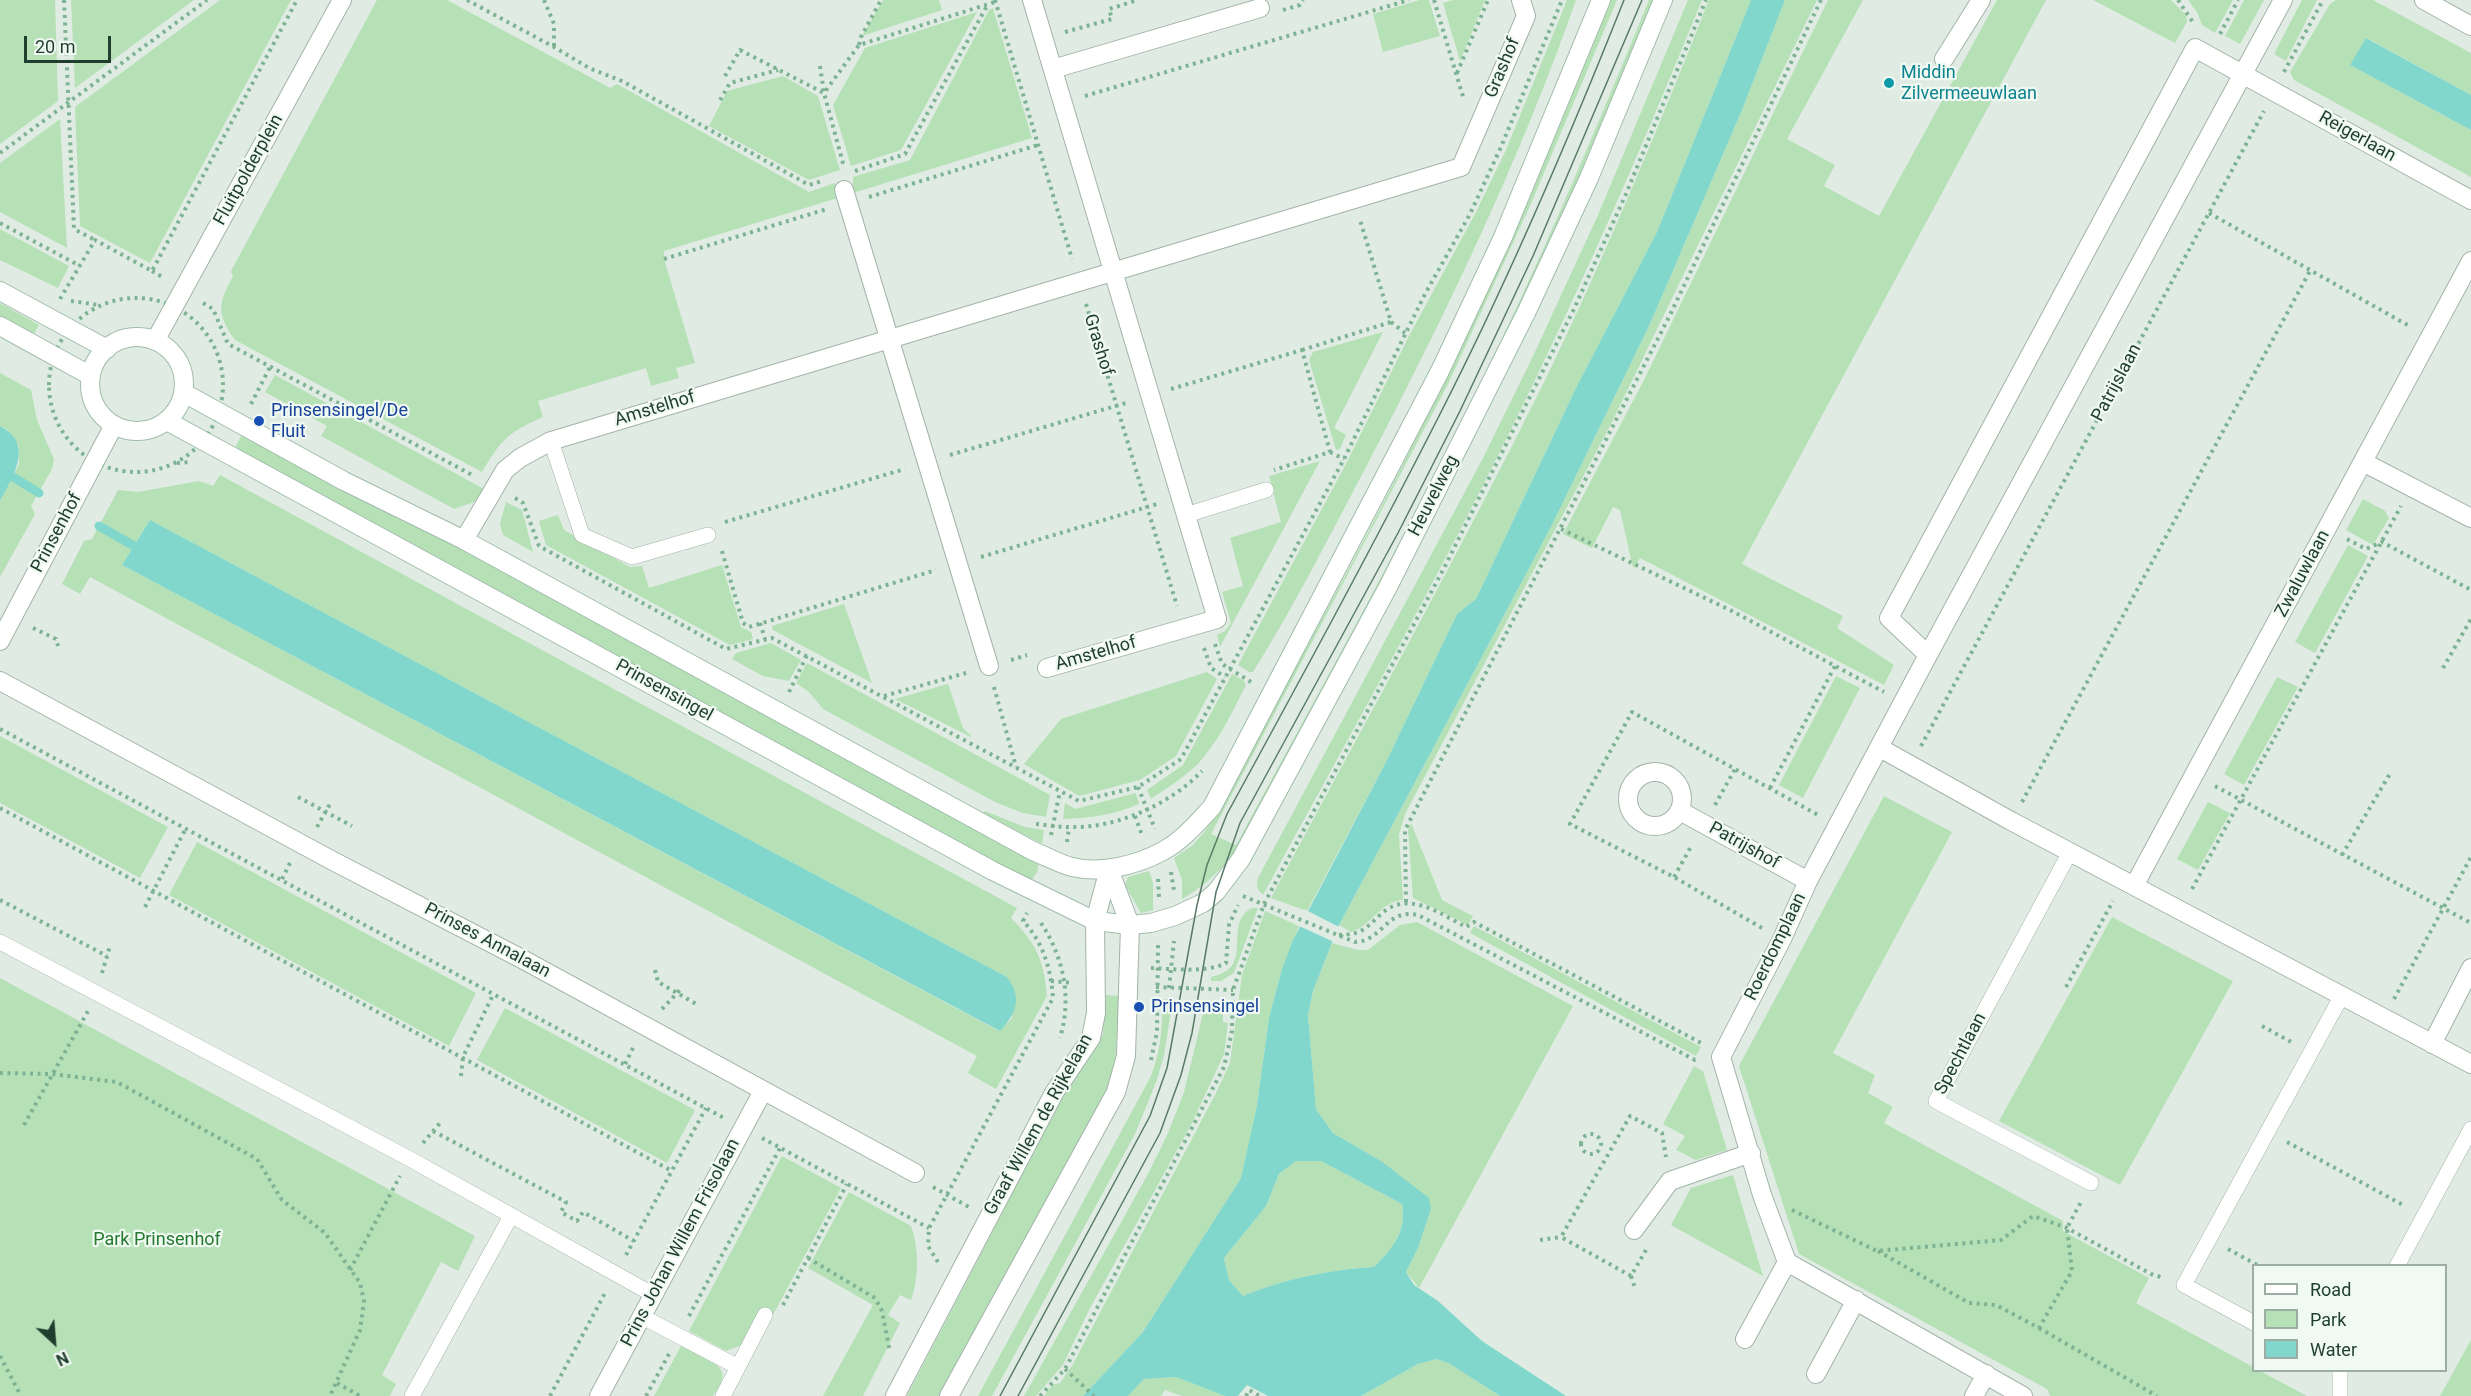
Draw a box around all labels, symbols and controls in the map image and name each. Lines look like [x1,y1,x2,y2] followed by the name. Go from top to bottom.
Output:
[27,24,114,62] scale bar
[1481,35,1525,101] street label: Grashof
[35,36,75,57] text: 20 m
[1901,62,2037,104] place label: Middin Zilvermeeuwlaan
[1882,76,1896,90] marker: Middin Zilvermeeuwlaan
[2315,107,2399,167] street label: Reigerlaan
[210,111,288,229] street label: Fluitpolderplein
[1078,311,1118,379] street label: Grashof
[2088,340,2146,426] street label: Patrijslaan
[612,387,698,431] street label: Amstelhof
[271,400,408,442] place label: Prinsensingel/De Fluit
[252,414,266,428] marker: Prinsensingel/De Fluit
[1404,452,1464,540] street label: Heuvelweg
[27,490,87,576] street label: Prinsenhof
[2271,527,2335,621] street label: Zwaluwlaan
[1053,632,1139,676] street label: Amstelhof
[611,655,717,727] street label: Prinsensingel
[1705,818,1783,874] street label: Patrijshof
[1741,890,1811,1004] street label: Roerdomplaan
[420,899,554,983] street label: Prinses Annalaan
[1151,996,1259,1018] place label: Prinsensingel
[1132,1000,1146,1014] marker: Prinsensingel
[1930,1009,1992,1099] street label: Spechtlaan
[980,1031,1098,1219] street label: Graaf Willem de Rijkelaan
[617,1135,745,1351] street label: Prins Johan Willem Frisolaan
[93,1229,221,1251] park label: Park Prinsenhof
[2252,1264,2447,1372] legend
[2310,1279,2351,1300] text: Road
[2310,1309,2346,1330] text: Park
[24,1312,84,1372] north arrow
[2310,1339,2357,1360] text: Water
[53,1348,71,1370] text: N

